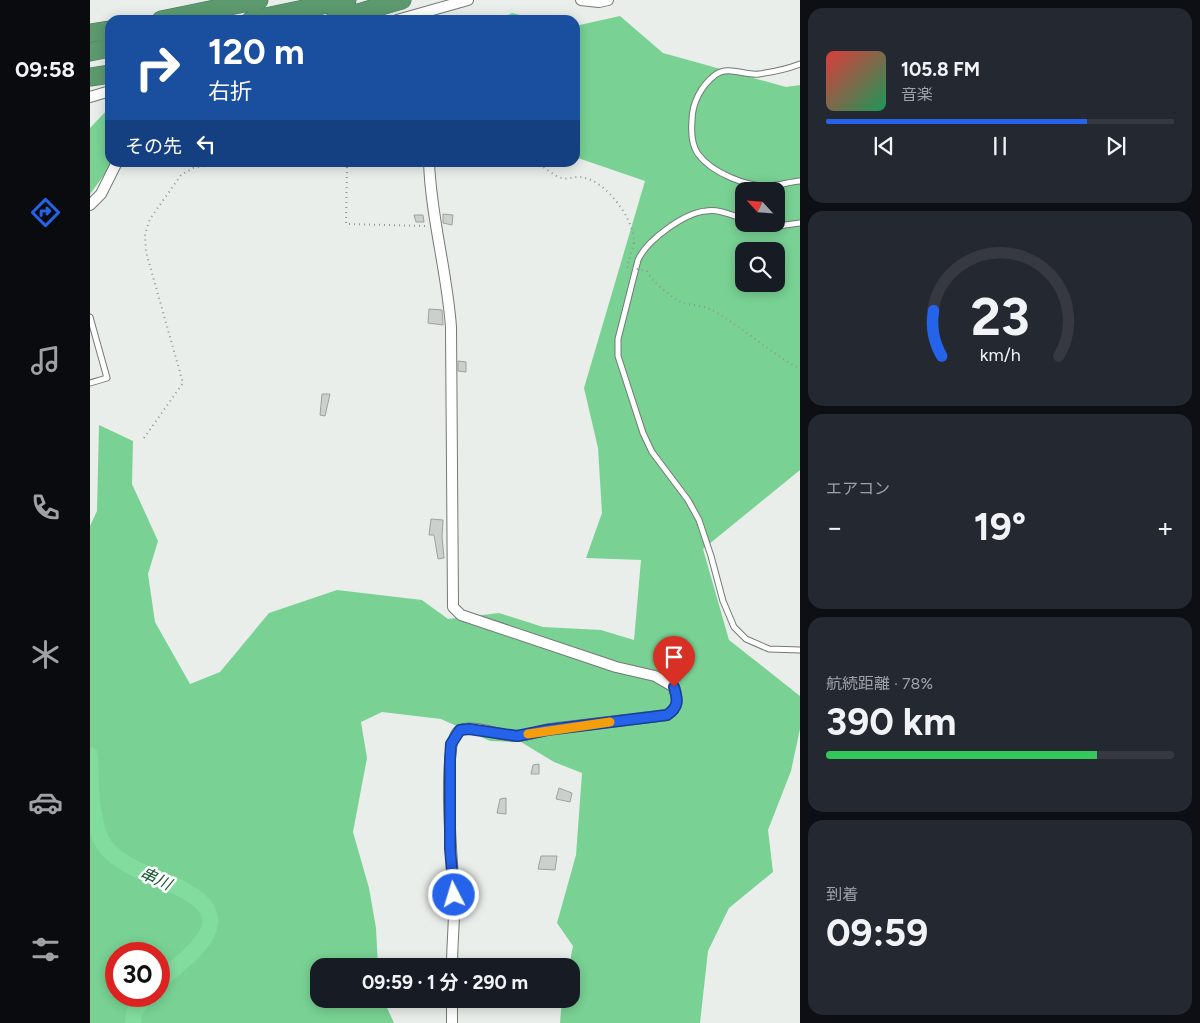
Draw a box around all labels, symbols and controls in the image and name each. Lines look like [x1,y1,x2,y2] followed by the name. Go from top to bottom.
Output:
[208,31,305,73] text: 120 m
[125,35,190,100] icon: right
[15,56,75,83] text: 09:58
[901,58,980,81] text: 105.8 FM
[208,78,252,105] text: 右折
[901,85,933,104] text: 音楽
[192,130,220,158] icon: left
[870,132,898,160] icon: previous
[986,132,1014,160] icon: pause
[1102,132,1130,160] icon: next
[125,135,182,158] text: その先
[735,182,785,232] north arrow
[735,182,785,292] map controls
[28,195,63,230] icon: directions
[735,242,785,292] button: search
[970,286,1030,348] text: 23
[28,343,63,378] icon: music
[980,344,1020,365] text: km/h
[826,479,890,498] text: エアコン
[28,490,63,525] icon: phone
[974,504,1026,550] text: 19°
[826,510,843,544] text: −
[1157,510,1174,544] text: +
[653,636,695,687] pin
[28,637,63,672] icon: climate
[660,643,688,671] icon: arrive
[826,674,933,693] text: 航続距離 · 78%
[826,699,956,745] text: 390 km
[28,785,63,820] icon: car
[137,863,176,895] water label: 串川
[427,868,479,920] position arrow
[826,885,858,904] text: 到着
[826,910,928,956] text: 09:59
[28,932,63,967] icon: filters
[105,942,170,1007] speed limit sign: 30
[362,971,528,994] text: 09:59 · 1 分 · 290 m

